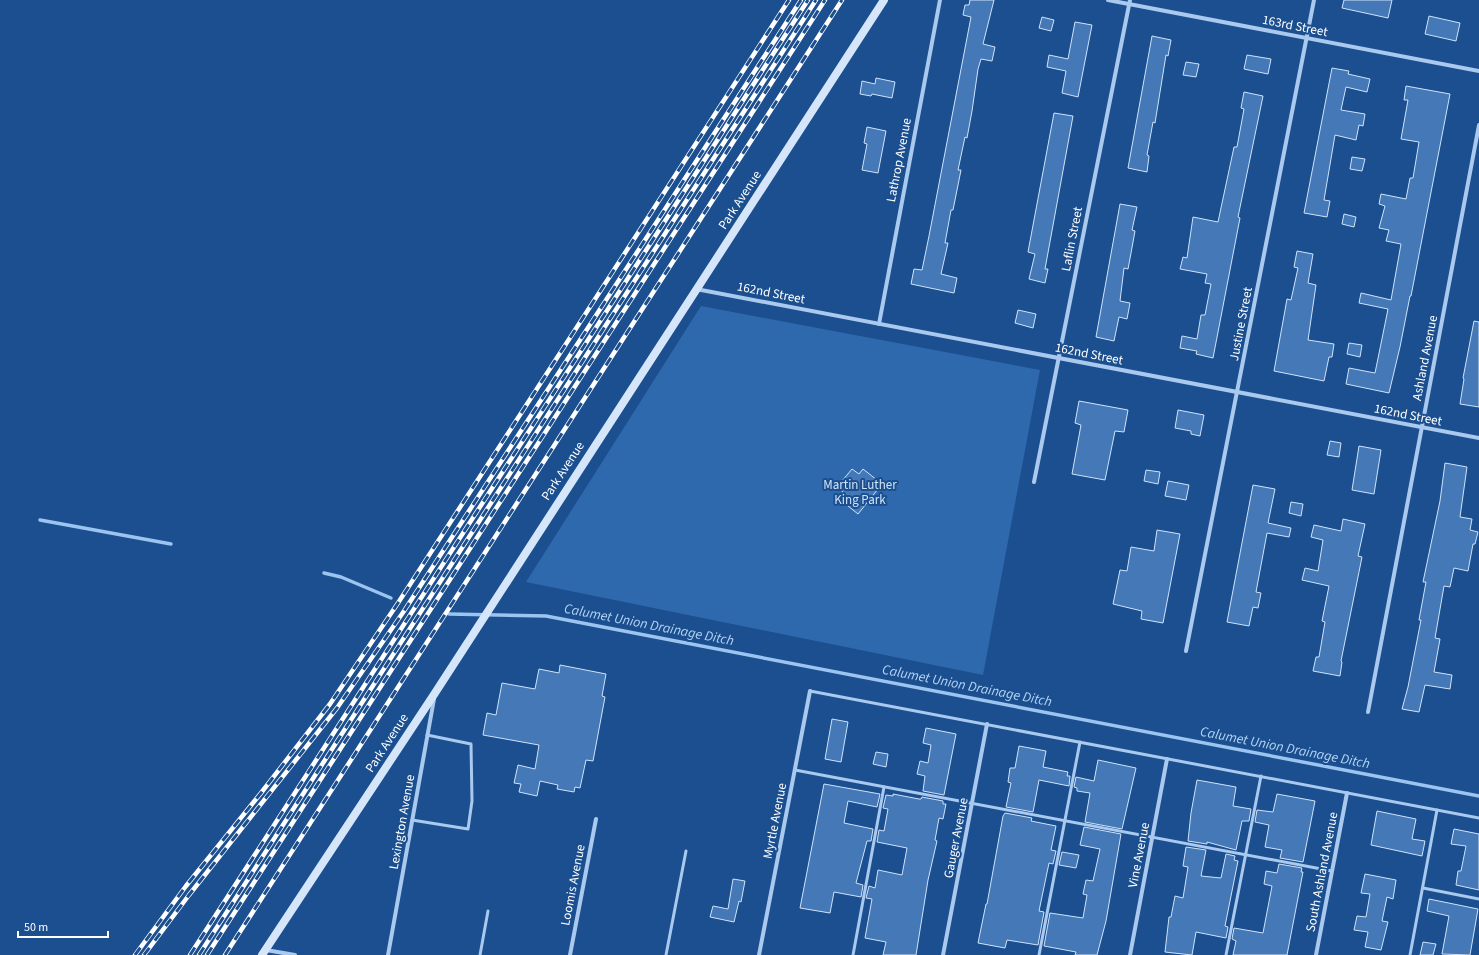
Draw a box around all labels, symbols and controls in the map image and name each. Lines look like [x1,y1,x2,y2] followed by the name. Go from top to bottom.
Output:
[1261,11,1330,41] street label: 163rd Street
[882,116,916,204] street label: Lathrop Avenue
[714,167,766,233] street label: Park Avenue
[1057,205,1087,273] street label: Laflin Street
[735,278,807,309] street label: 162nd Street
[1225,285,1257,362] street label: Justine Street
[1408,314,1442,402] street label: Ashland Avenue
[1053,339,1125,370] street label: 162nd Street
[1372,400,1444,431] street label: 162nd Street
[537,438,589,504] street label: Park Avenue
[823,476,897,509] park label: Martin Luther King Park
[562,599,736,651] water label: Calumet Union Drainage Ditch
[880,660,1054,712] water label: Calumet Union Drainage Ditch
[361,710,413,776] street label: Park Avenue
[1198,722,1372,774] water label: Calumet Union Drainage Ditch
[385,773,419,871] street label: Lexington Avenue
[759,782,791,860] street label: Myrtle Avenue
[939,796,973,880] street label: Gauger Avenue
[1302,810,1342,934] street label: South Ashland Avenue
[1124,821,1154,889] street label: Vine Avenue
[556,843,590,927] street label: Loomis Avenue
[18,913,108,939] scale bar
[24,919,48,936] text: 50 m

